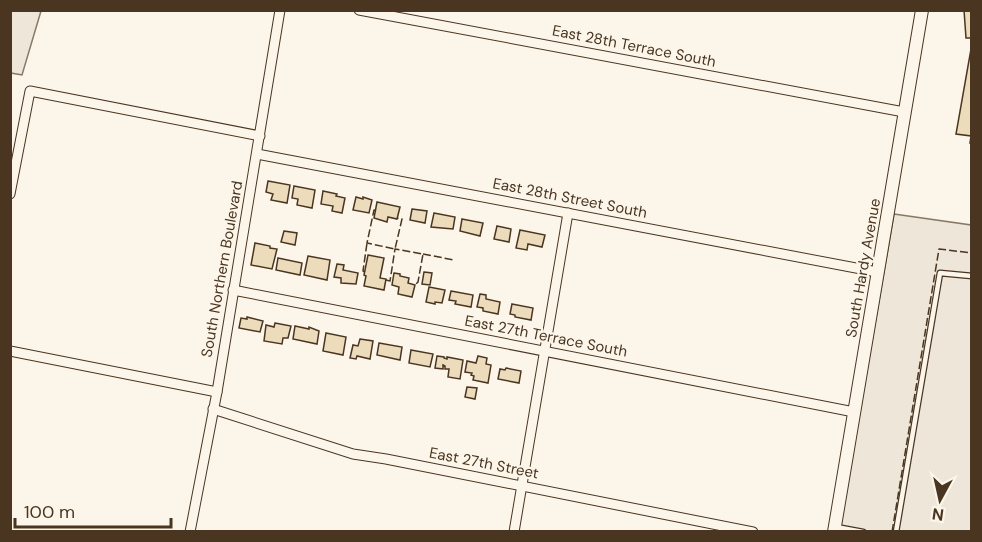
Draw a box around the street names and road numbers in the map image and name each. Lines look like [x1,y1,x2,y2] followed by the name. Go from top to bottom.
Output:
[550,20,718,72] street label: East 28th Terrace South
[491,173,649,223] street label: East 28th Street South
[197,179,247,359] street label: South Northern Boulevard
[841,197,885,339] street label: South Hardy Avenue
[463,310,629,362] street label: East 27th Terrace South
[428,443,541,483] street label: East 27th Street

